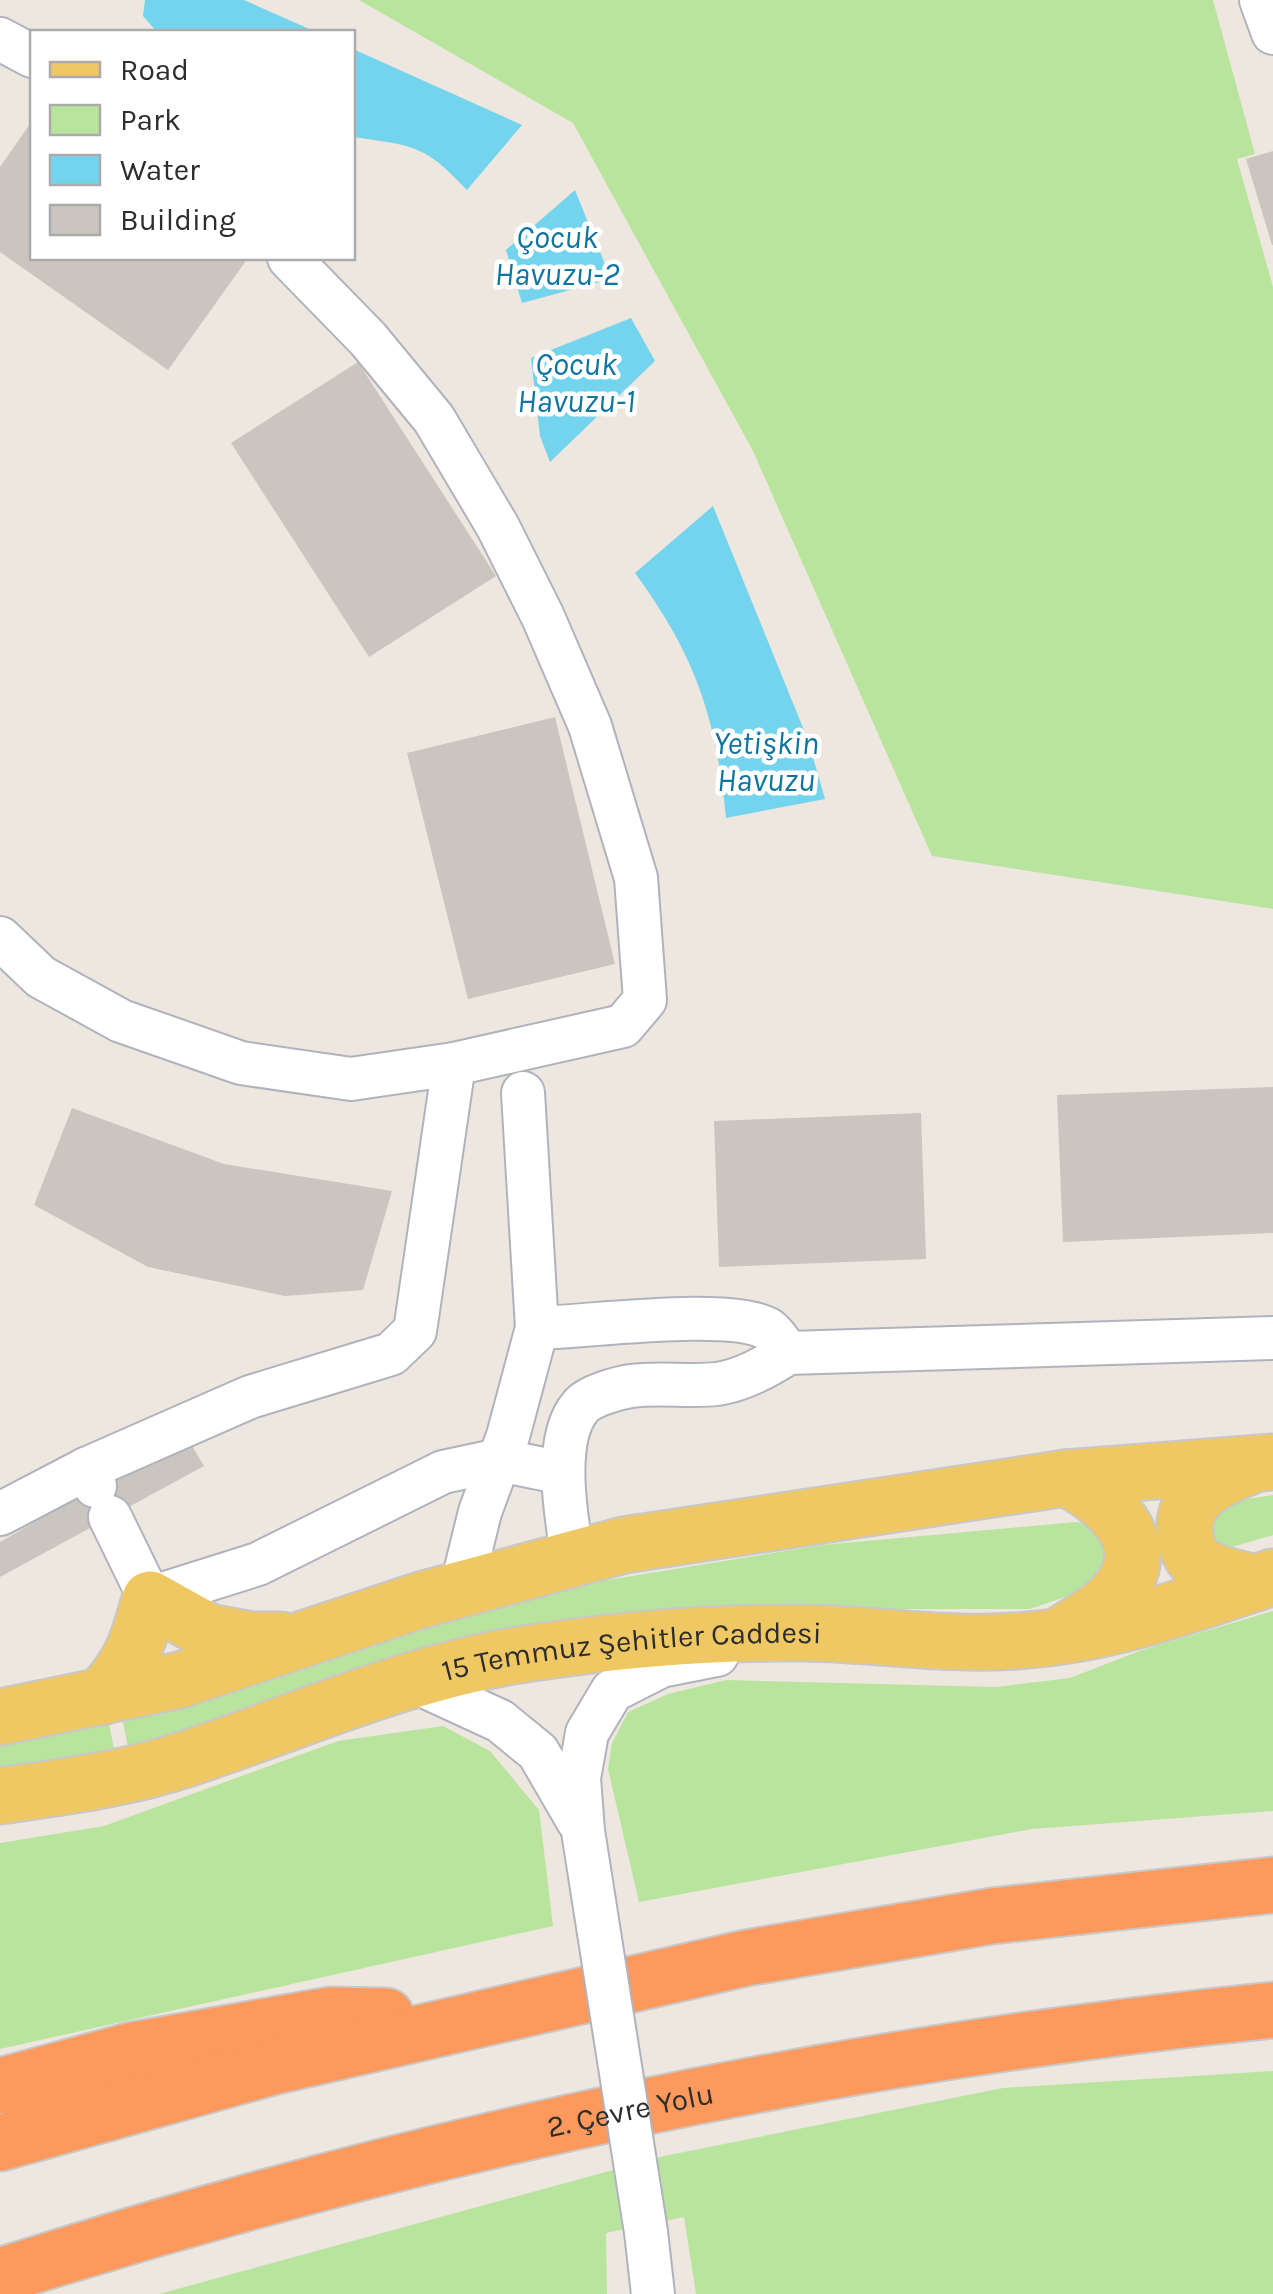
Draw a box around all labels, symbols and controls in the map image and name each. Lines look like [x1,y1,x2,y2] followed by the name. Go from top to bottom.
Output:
[30,30,355,260] legend
[120,52,189,88] text: Road
[120,102,181,138] text: Park
[120,152,200,188] text: Water
[120,202,236,238] text: Building
[494,219,620,293] water label: Çocuk Havuzu-2
[517,346,635,420] water label: Çocuk Havuzu-1
[713,725,819,799] water label: Yetişkin Havuzu
[438,1615,822,1689] street label: 15 Temmuz Şehitler Caddesi
[543,2075,717,2145] street label: 2. Çevre Yolu

